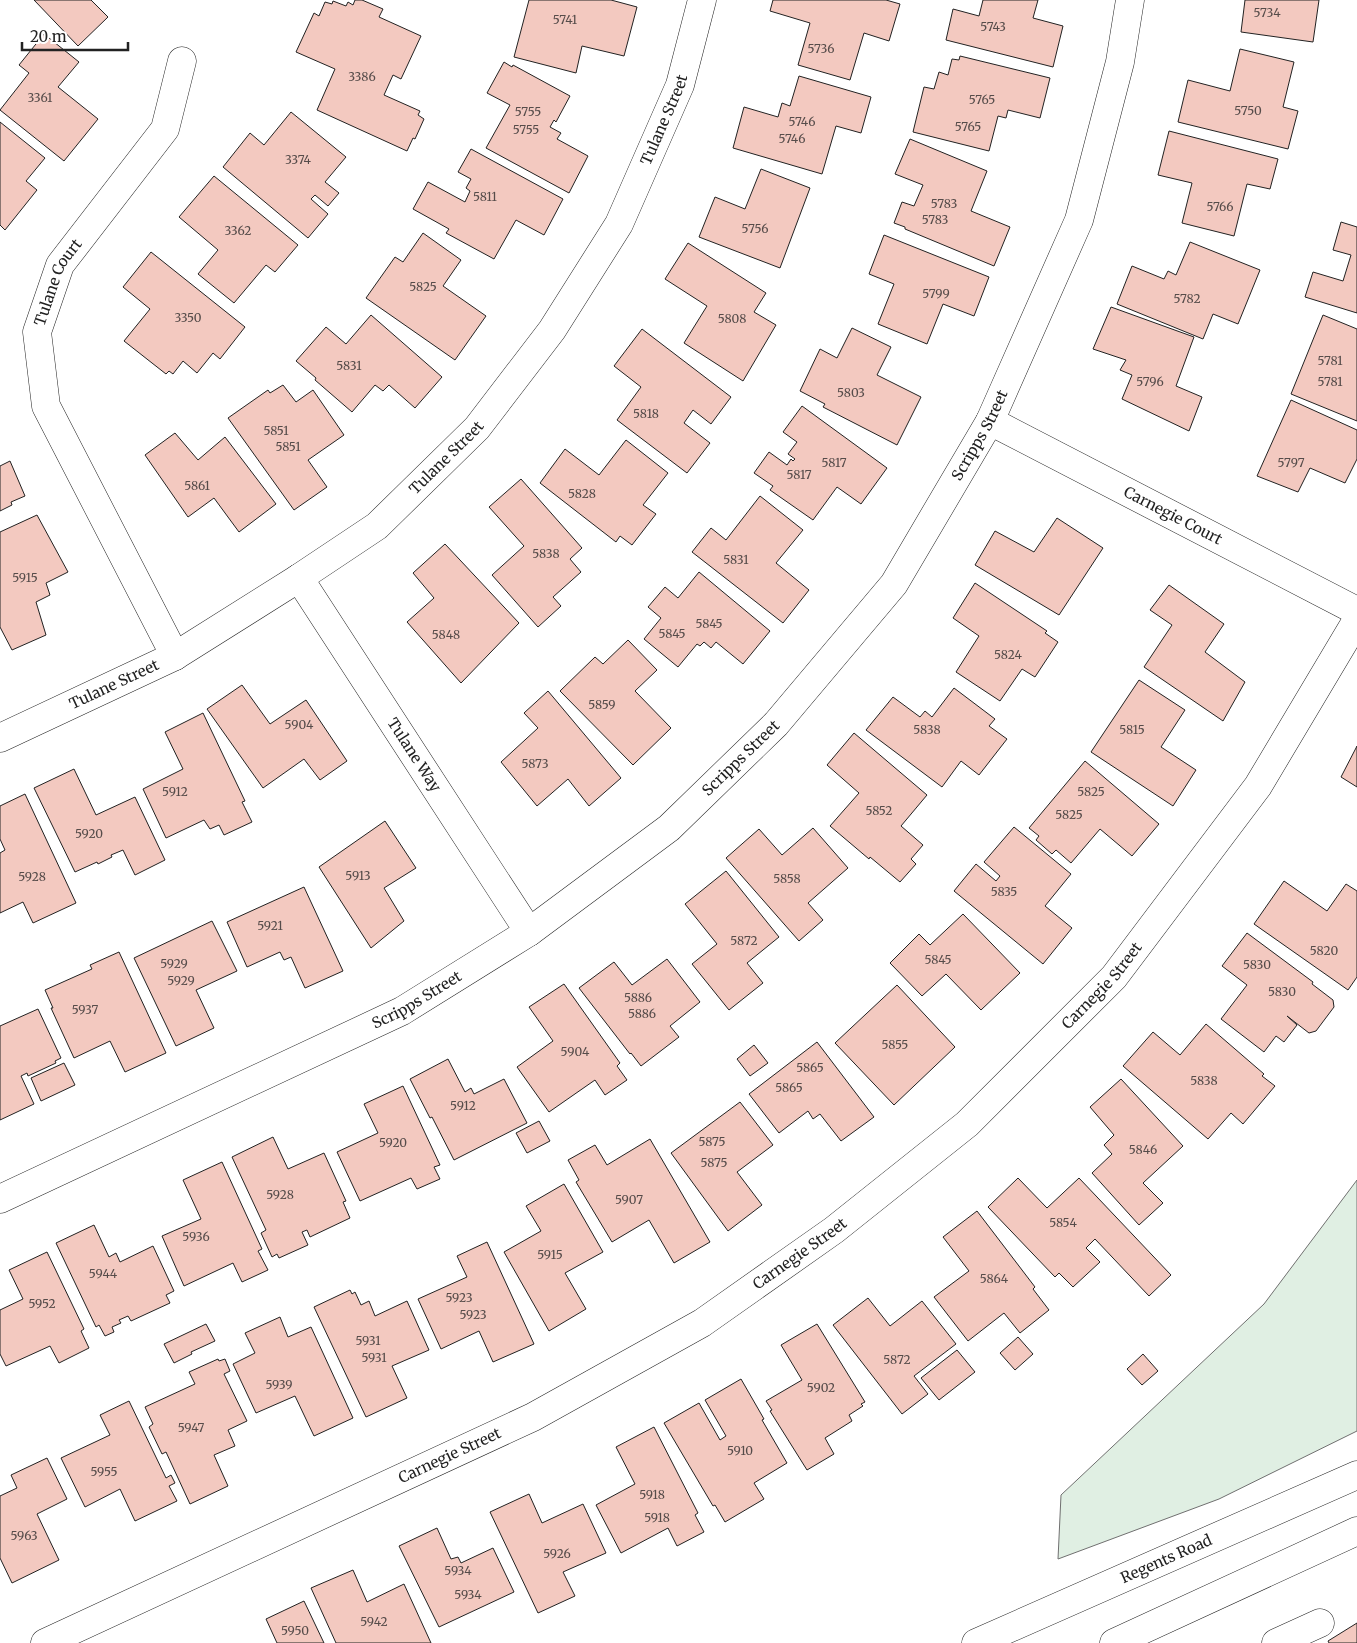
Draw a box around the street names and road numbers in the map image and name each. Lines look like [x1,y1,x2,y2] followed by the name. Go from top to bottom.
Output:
[636,72,691,168] street label: Tulane Street
[30,235,86,328] street label: Tulane Court
[947,387,1012,484] street label: Scripps Street
[405,417,488,498] street label: Tulane Street
[1121,482,1226,549] street label: Carnegie Court
[66,655,162,713] street label: Tulane Street
[383,714,446,796] street label: Tulane Way
[698,716,783,800] street label: Scripps Street
[1057,938,1146,1033] street label: Carnegie Street
[369,966,465,1033] street label: Scripps Street
[749,1213,851,1293] street label: Carnegie Street
[395,1423,504,1487] street label: Carnegie Street
[1117,1530,1215,1587] street label: Regents Road

